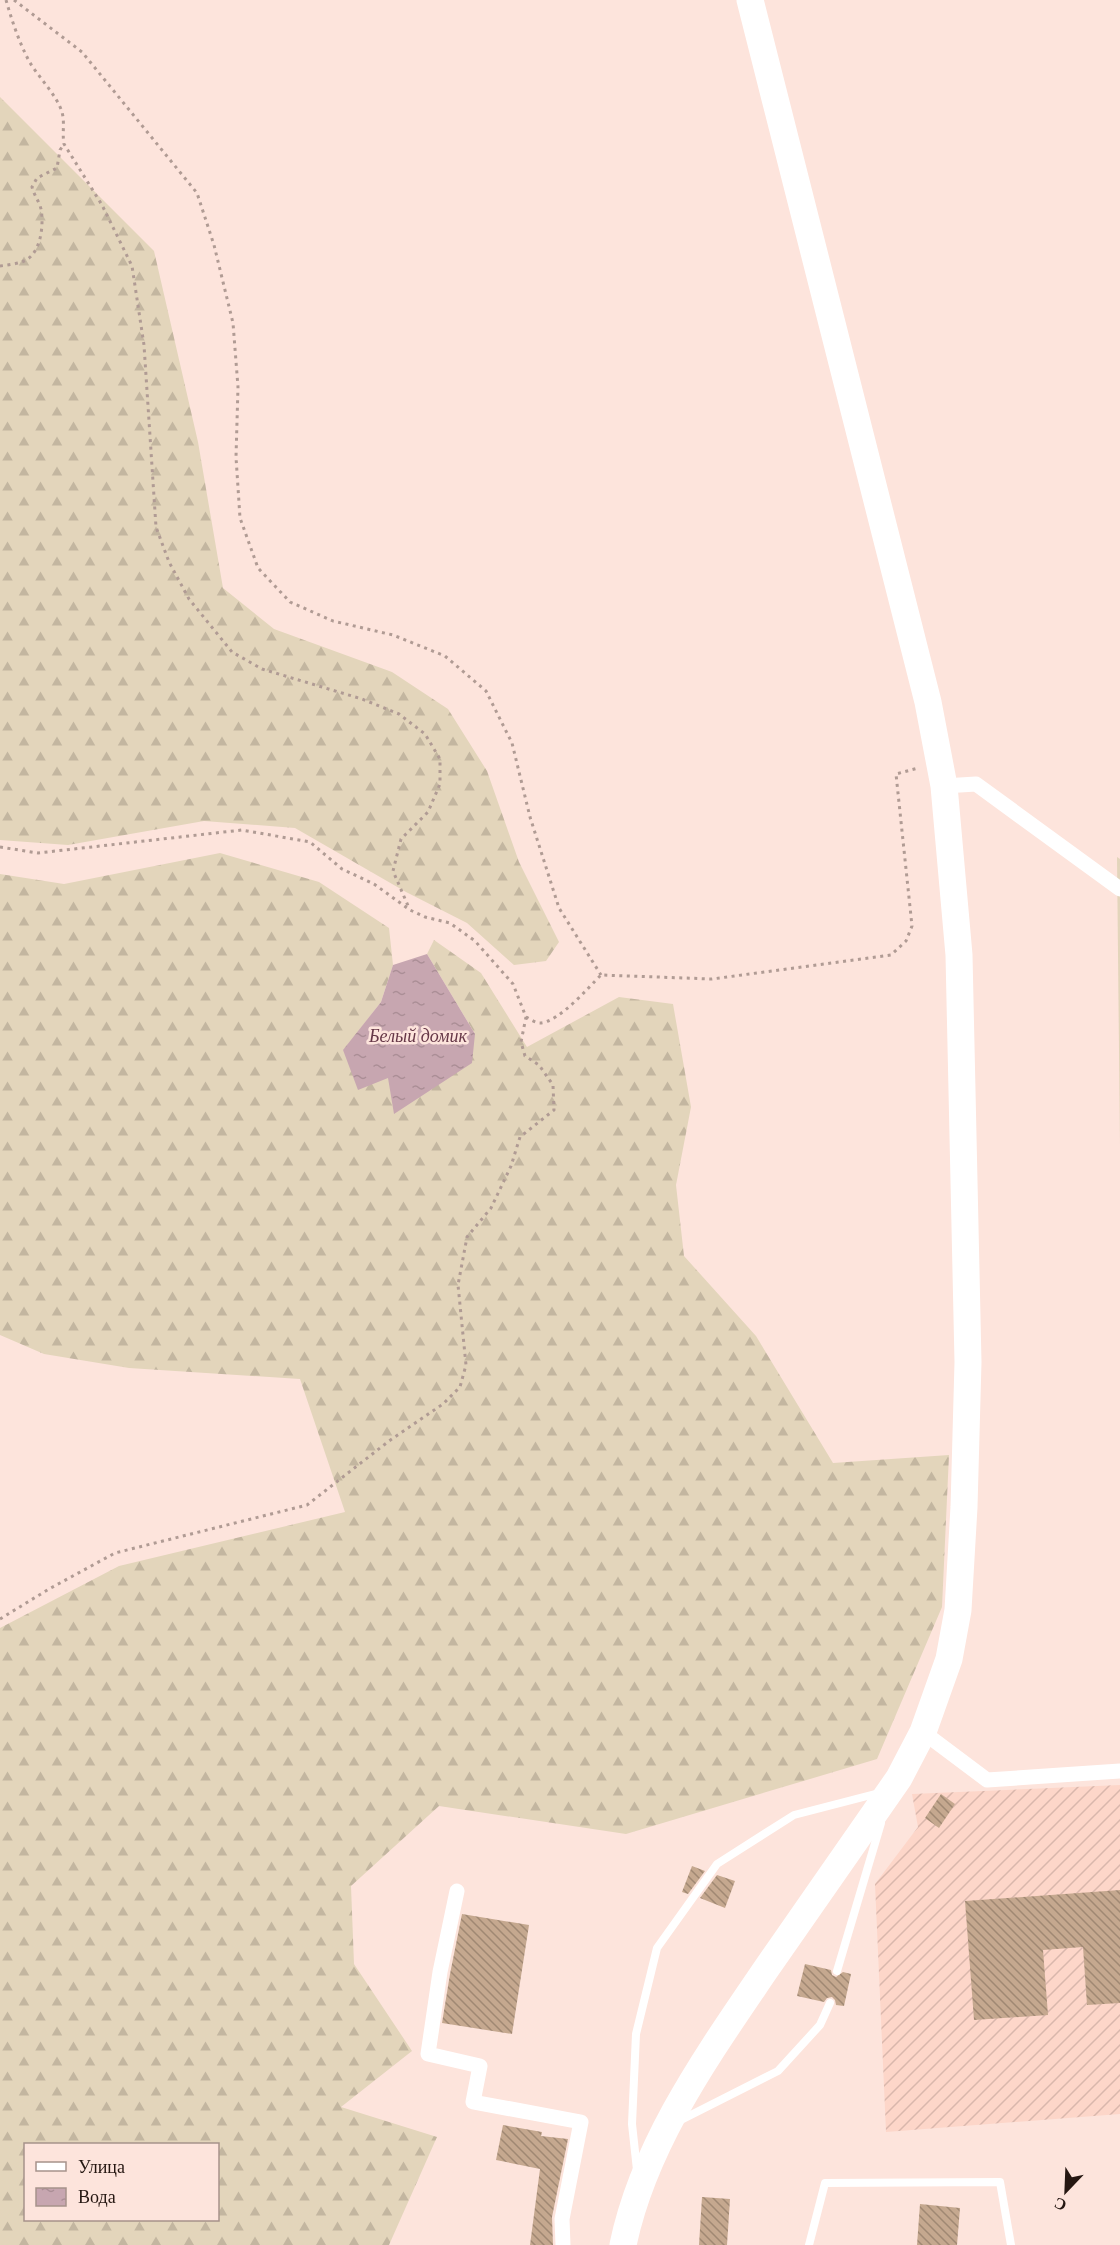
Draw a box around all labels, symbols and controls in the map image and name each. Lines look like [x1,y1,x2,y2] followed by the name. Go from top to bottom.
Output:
[368,1026,468,1046] water label: Белый домик
[24,2143,219,2221] legend
[78,2157,125,2177] text: Улица
[1036,2161,1096,2221] north arrow
[78,2187,116,2207] text: Вода
[1052,2194,1069,2214] text: С

